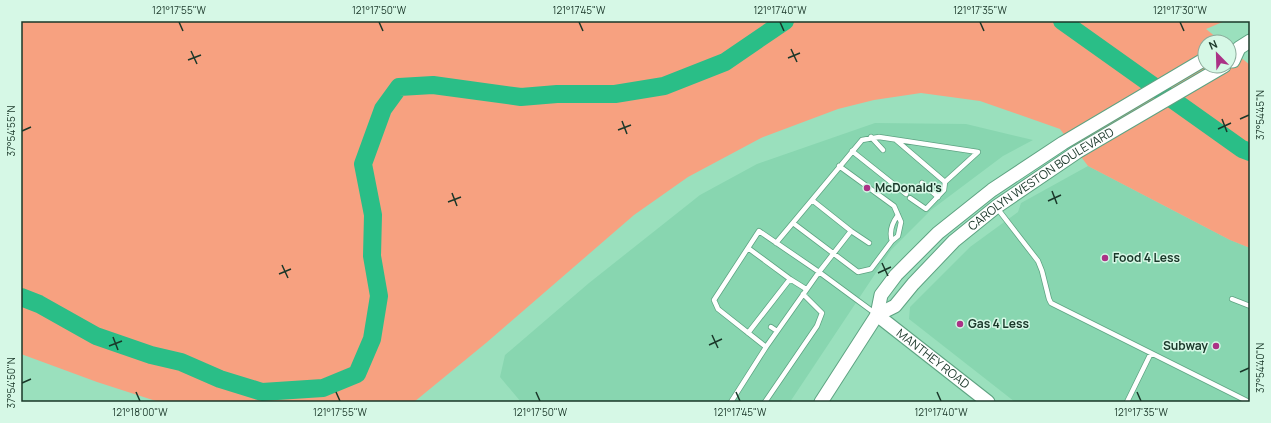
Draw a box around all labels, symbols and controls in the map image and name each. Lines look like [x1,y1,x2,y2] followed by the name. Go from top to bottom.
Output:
[152,3,207,17] text: 121°17'55"W
[352,3,407,17] text: 121°17'50"W
[553,3,606,17] text: 121°17'45"W
[753,3,807,17] text: 121°17'40"W
[953,3,1007,17] text: 121°17'35"W
[1153,3,1208,17] text: 121°17'30"W
[1197,34,1237,74] north arrow
[1206,36,1220,53] text: N
[1253,90,1267,140] text: 37°54'45"N
[4,105,18,156] text: 37°54'55"N
[964,123,1117,234] street label: CAROLYN WESTON BOULEVARD
[875,179,942,196] place label: McDonald's
[862,183,872,193] marker: McDonald's
[1113,249,1181,266] place label: Food 4 Less
[1100,253,1110,263] marker: Food 4 Less
[968,315,1029,332] place label: Gas 4 Less
[955,319,965,329] marker: Gas 4 Less
[893,324,973,392] street label: MANTHEY ROAD
[1163,337,1208,354] place label: Subway
[1211,341,1221,351] marker: Subway
[1253,343,1267,393] text: 37°54'40"N
[4,357,18,409] text: 37°54'50"N
[112,405,168,419] text: 121°18'00"W
[313,405,368,419] text: 121°17'55"W
[513,405,568,419] text: 121°17'50"W
[714,405,767,419] text: 121°17'45"W
[914,405,968,419] text: 121°17'40"W
[1114,405,1168,419] text: 121°17'35"W

